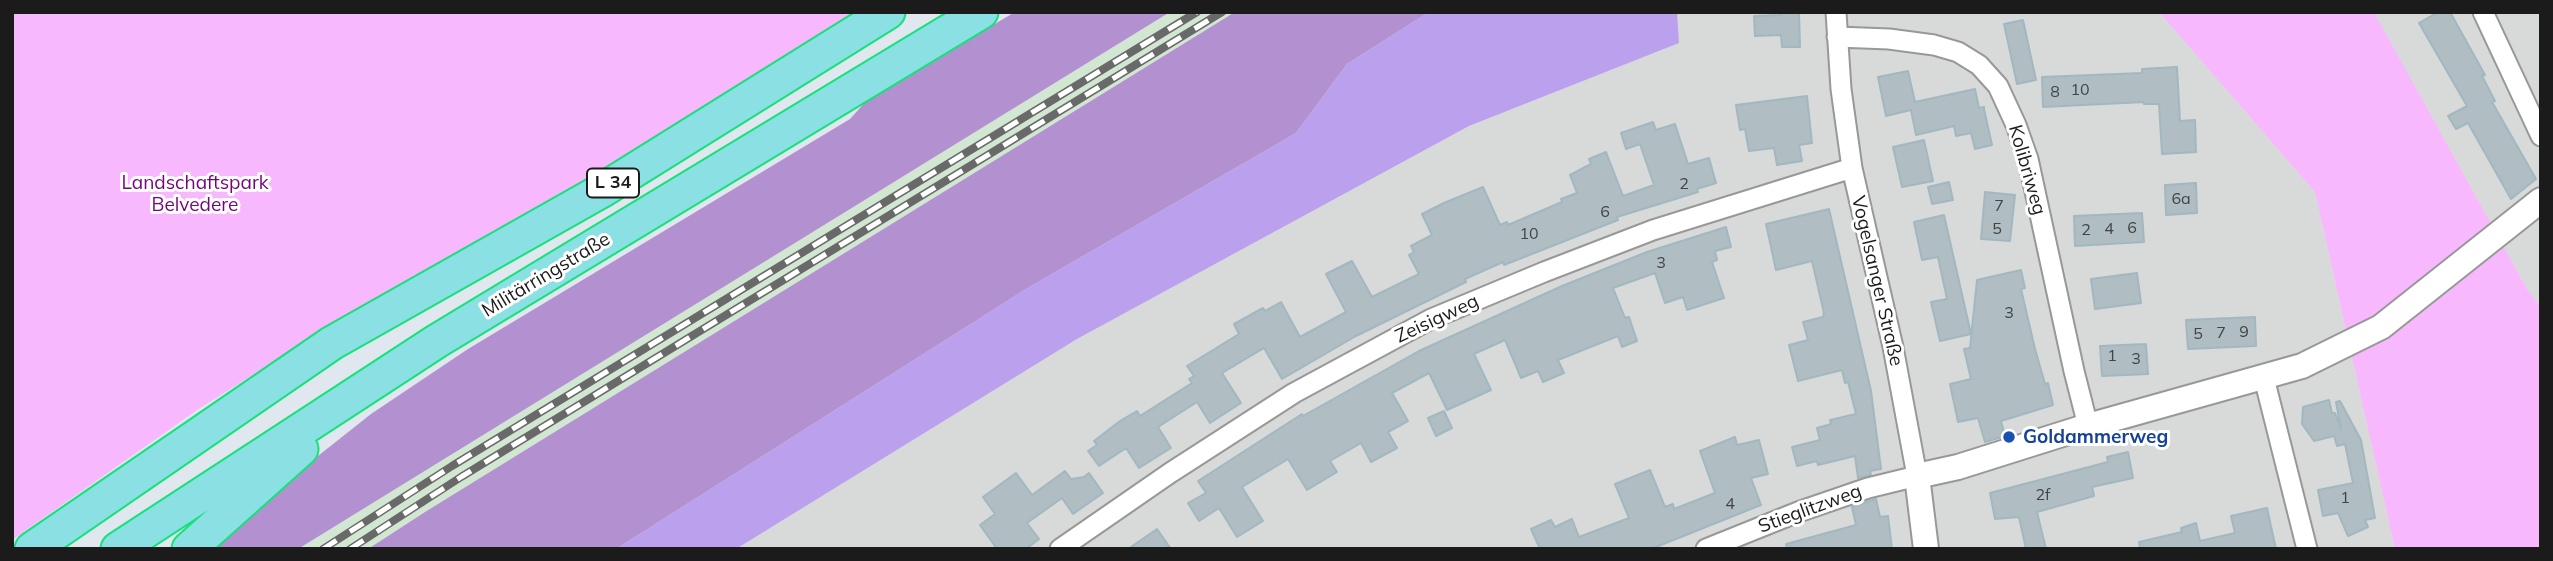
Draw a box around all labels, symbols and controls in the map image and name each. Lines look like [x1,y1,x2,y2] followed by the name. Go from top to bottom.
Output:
[2070,80,2090,100] house number: 10
[2050,82,2060,102] house number: 8
[2003,122,2051,218] street label: Kolibriweg
[587,168,639,198] road number: L 34
[121,172,269,216] park label: Landschaftspark Belvedere
[1679,174,1689,194] house number: 2
[2171,189,2191,209] house number: 6a
[1846,194,1908,368] street label: Vogelsanger Straße
[1994,196,2004,216] house number: 7
[1600,202,1610,222] house number: 6
[2127,218,2137,238] house number: 6
[1992,219,2002,239] house number: 5
[2104,219,2114,239] house number: 4
[2081,220,2091,240] house number: 2
[1519,224,1539,244] house number: 10
[478,228,614,322] street label: Militärringstraße
[1656,253,1666,273] house number: 3
[1392,290,1482,348] street label: Zeisigweg
[2004,303,2014,323] house number: 3
[2239,322,2249,342] house number: 9
[2216,323,2226,343] house number: 7
[2193,324,2203,344] house number: 5
[2107,346,2117,366] house number: 1
[2131,349,2141,369] house number: 3
[2023,426,2168,448] place label: Goldammerweg
[2001,429,2017,445] marker: Goldammerweg
[1755,480,1865,538] street label: Stieglitzweg
[2035,485,2051,505] house number: 2f
[2340,488,2350,508] house number: 1
[1725,494,1735,514] house number: 4

